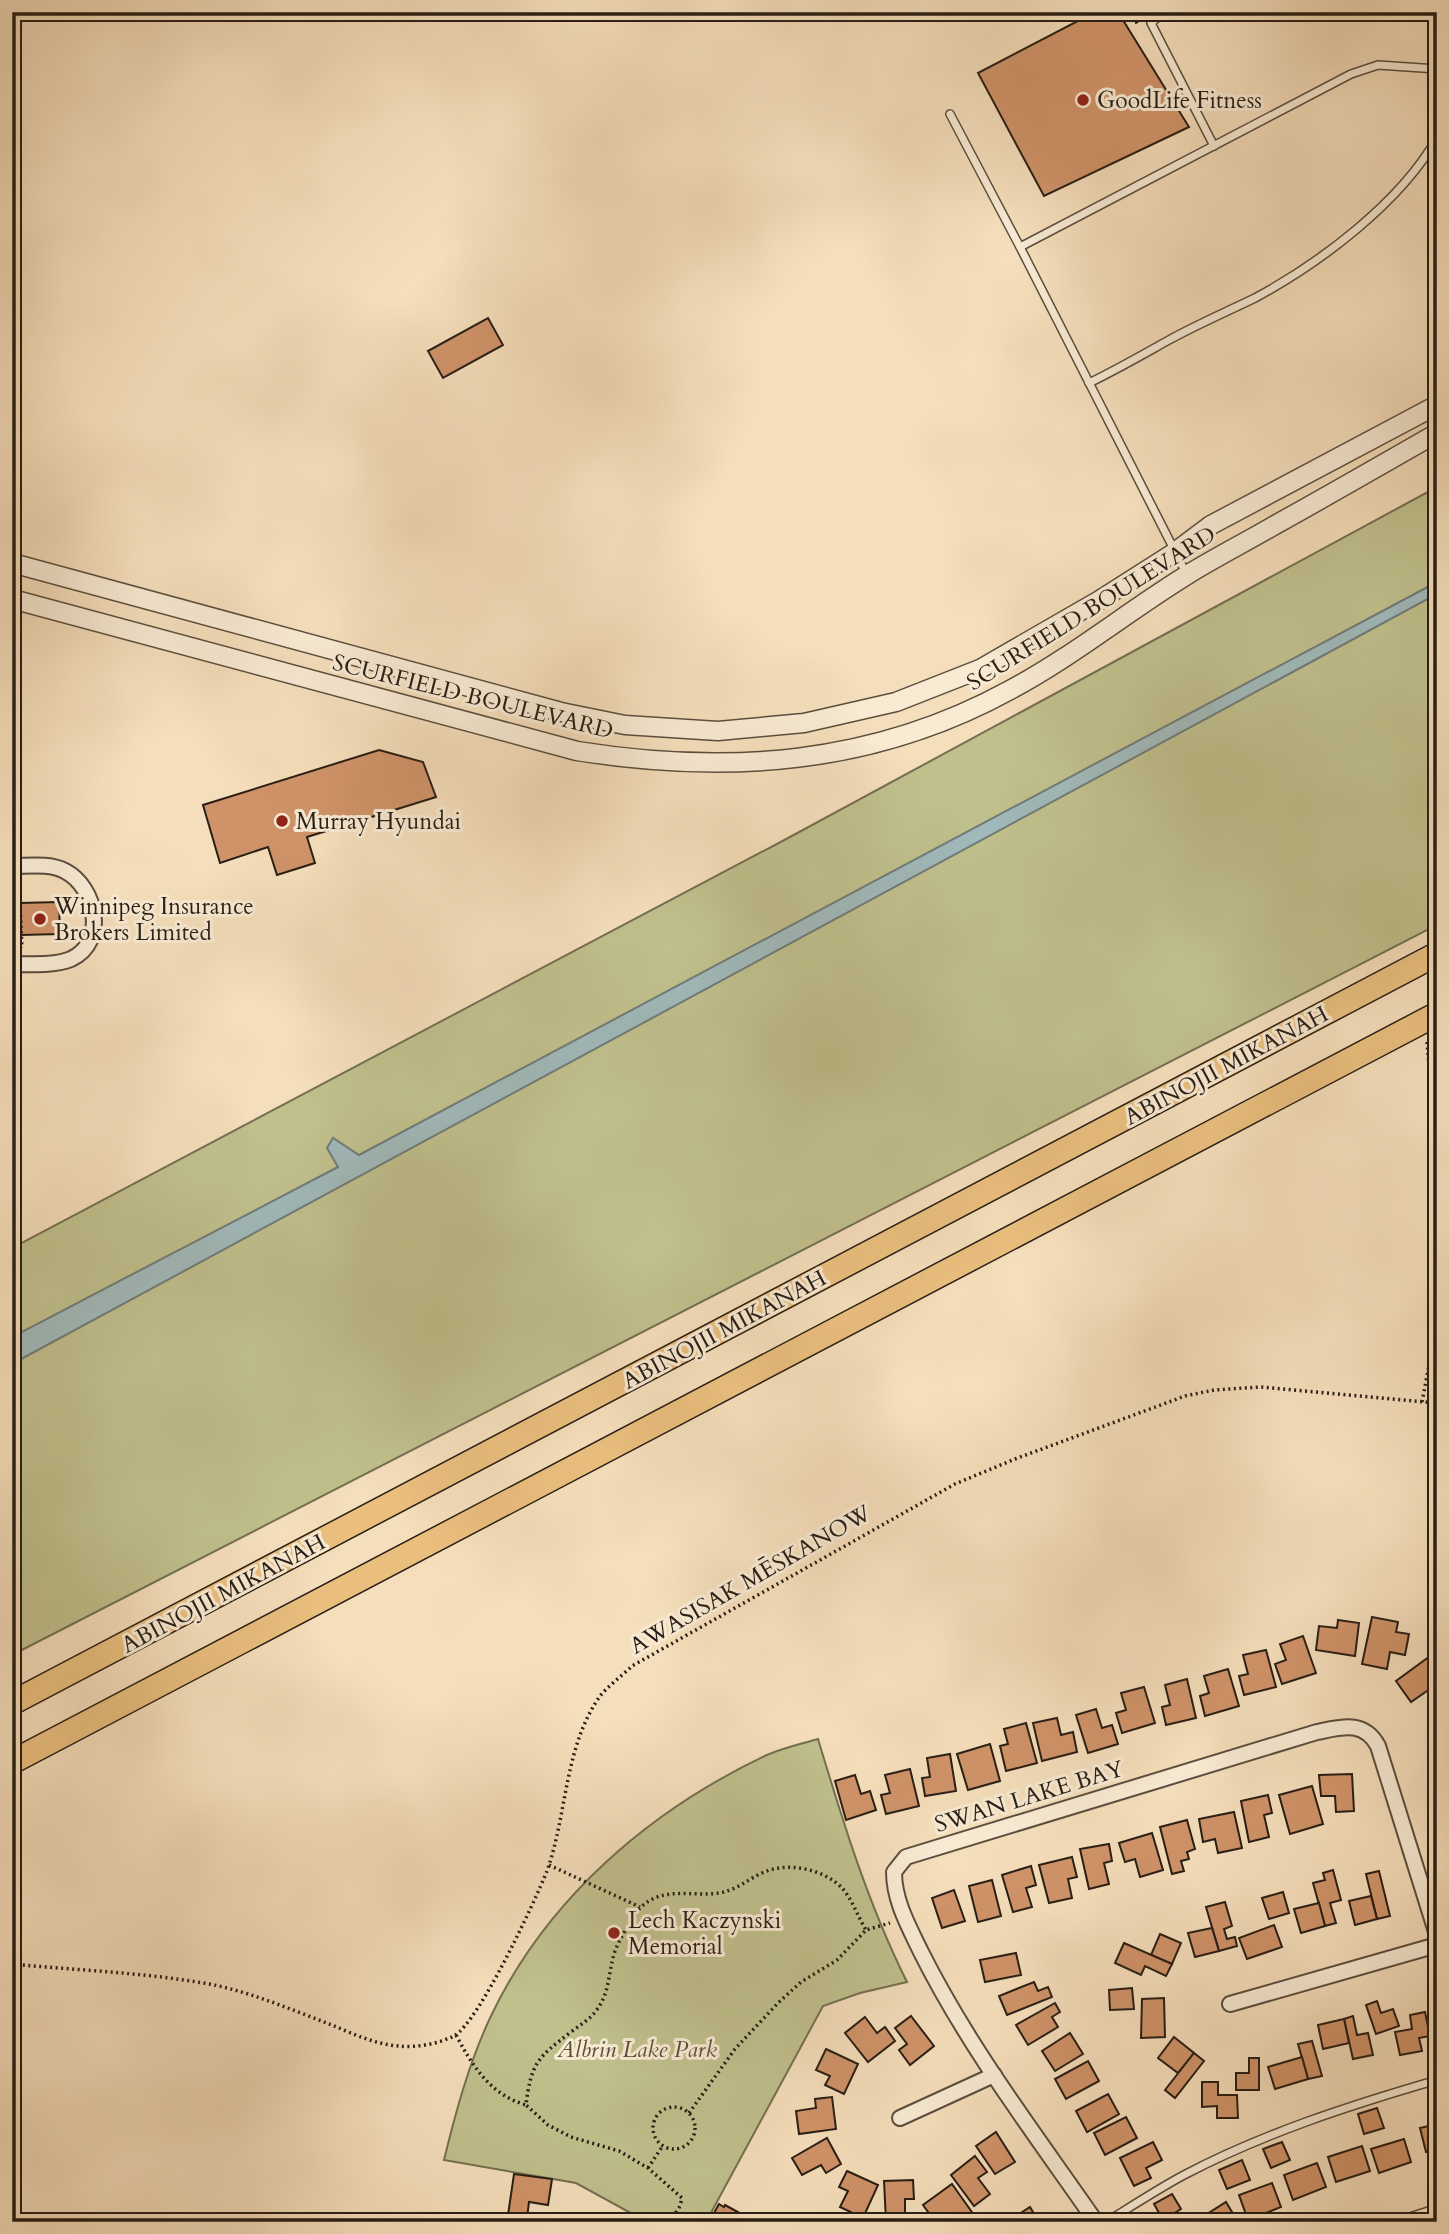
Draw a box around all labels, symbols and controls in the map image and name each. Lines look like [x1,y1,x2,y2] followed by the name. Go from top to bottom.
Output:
[1097,85,1262,116] place label: GoodLife Fitness
[1075,92,1091,108] marker: GoodLife Fitness
[961,519,1222,698] street label: SCURFIELD BOULEVARD
[329,647,616,746] street label: SCURFIELD BOULEVARD
[296,806,461,837] place label: Murray Hyundai
[274,813,290,829] marker: Murray Hyundai
[53,891,254,948] place label: Winnipeg Insurance Brokers Limited
[32,911,48,927] marker: Winnipeg Insurance Brokers Limited
[1119,998,1334,1132] street label: ABINOJII MIKANAH
[617,1262,832,1396] street label: ABINOJII MIKANAH
[624,1497,877,1661] street label: AWASISAK MĒSKANOW
[116,1526,331,1660] street label: ABINOJII MIKANAH
[931,1753,1128,1840] street label: SWAN LAKE BAY
[628,1905,781,1962] place label: Lech Kaczynski Memorial
[606,1925,622,1941] marker: Lech Kaczynski Memorial
[556,2034,717,2065] park label: Albrin Lake Park

